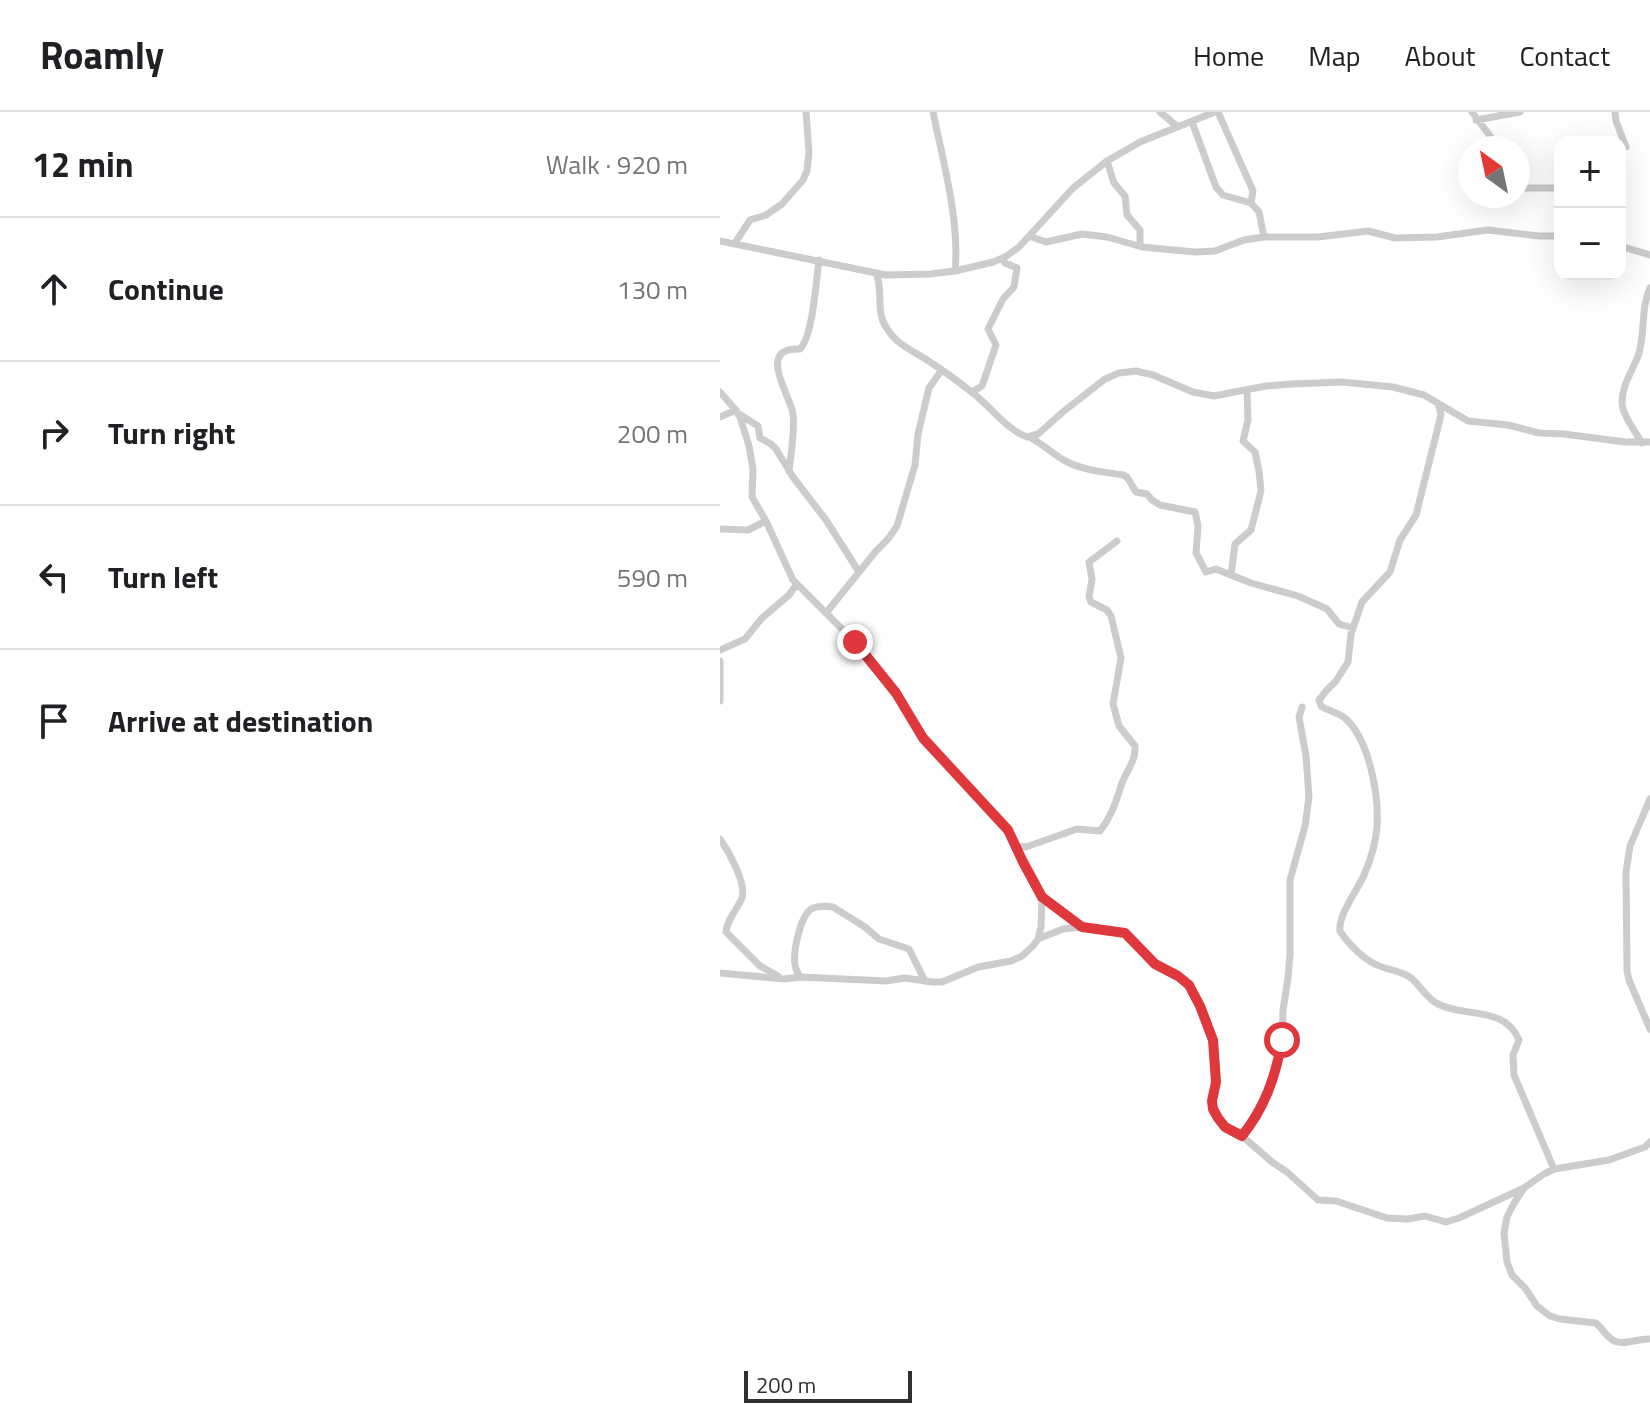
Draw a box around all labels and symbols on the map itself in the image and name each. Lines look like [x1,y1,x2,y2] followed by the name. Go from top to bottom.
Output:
[1458,136,1530,208] north arrow
[837,624,873,660] route end
[1264,1022,1300,1058] route start
[744,1367,912,1403] scale bar

